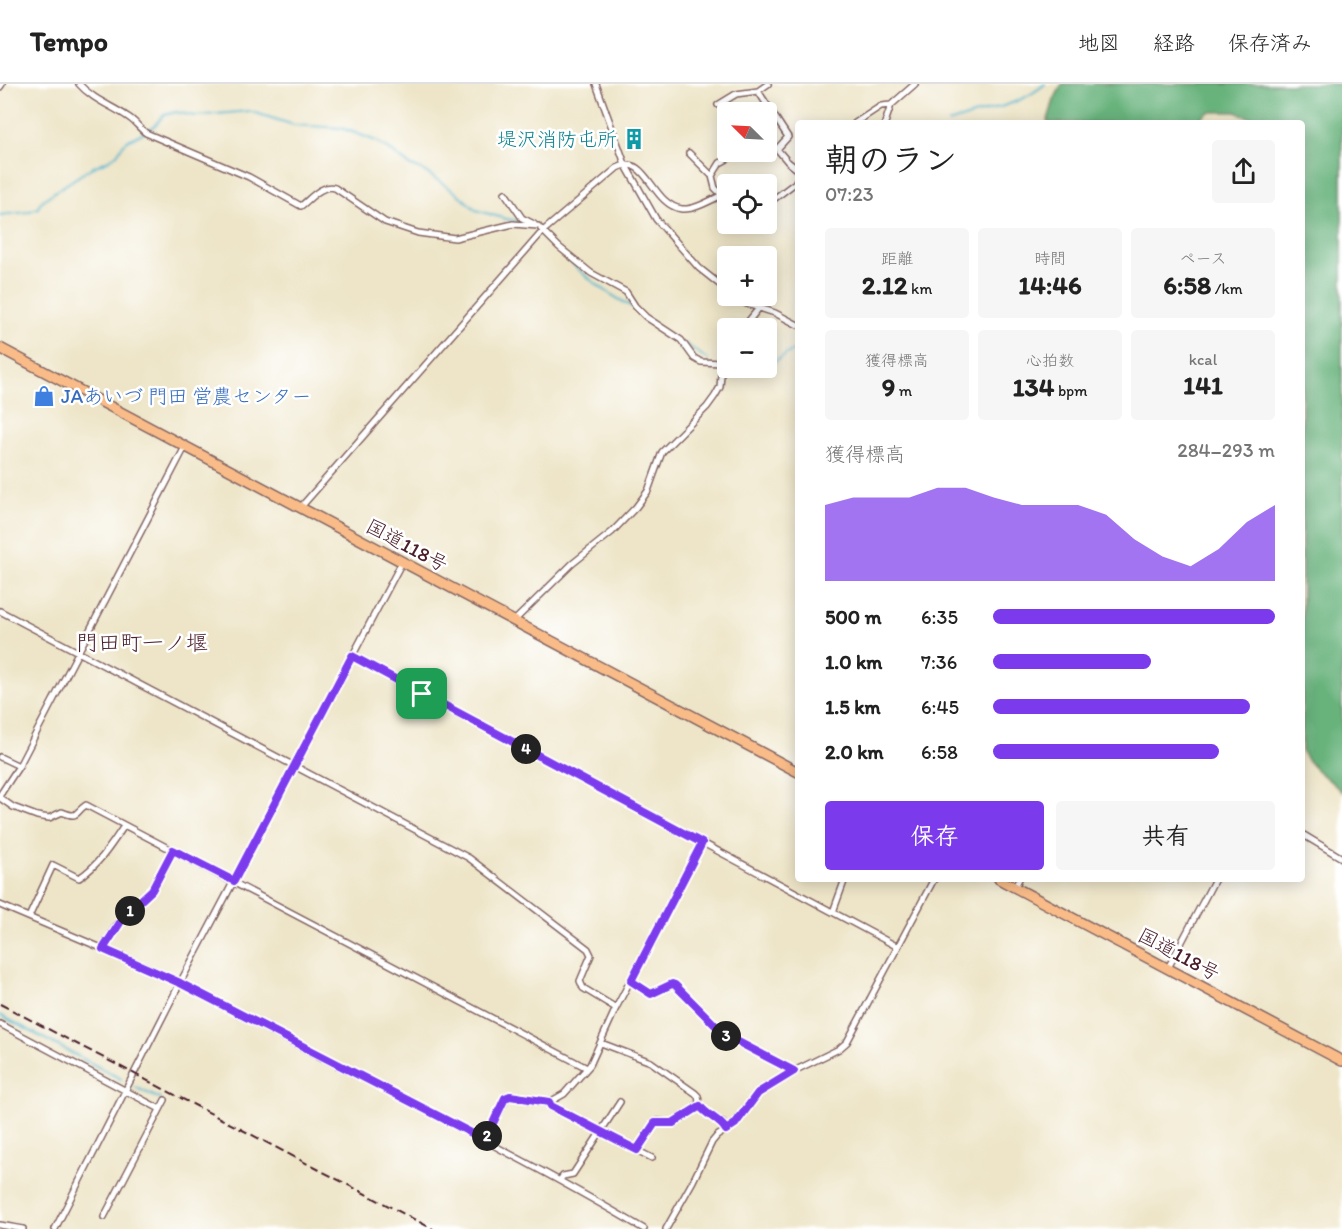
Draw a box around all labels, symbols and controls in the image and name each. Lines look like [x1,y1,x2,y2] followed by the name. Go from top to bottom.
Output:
[30,24,108,58] text: Tempo
[1078,30,1120,55] text: 地図
[1153,30,1195,55] text: 経路
[1228,30,1312,55] text: 保存済み
[717,102,777,162] north arrow
[717,102,777,378] map controls
[497,127,617,151] place label: 堤沢消防屯所
[622,127,646,151] building icon: 堤沢消防屯所
[825,140,957,179] text: 朝のラン
[1212,140,1275,203] button: share
[717,174,777,234] button: locate
[825,182,874,206] text: 07:23
[717,246,777,306] button: +
[881,249,913,268] text: 距離
[1034,249,1066,268] text: 時間
[1179,249,1227,268] text: ペース
[862,269,908,301] text: 2.12
[1018,269,1082,301] text: 14:46
[1163,269,1211,301] text: 6:58
[908,279,932,298] text: km
[1211,279,1243,298] text: /km
[717,318,777,378] button: −
[1189,350,1217,369] text: kcal
[865,351,929,370] text: 獲得標高
[1026,351,1074,370] text: 心拍数
[1183,369,1223,401] text: 141
[882,371,895,403] text: 9
[1012,371,1054,403] text: 134
[895,381,912,400] text: m
[1054,381,1088,400] text: bpm
[32,384,56,408] shop icon: JAあいづ 門田 営農センター
[61,384,311,408] place label: JAあいづ 門田 営農センター
[1177,438,1275,462] text: 284–293 m
[825,442,905,466] text: 獲得標高
[362,513,452,577] street label: 国道118号
[825,605,881,629] text: 500 m
[921,605,958,629] text: 6:35
[76,629,208,656] district label: 門田町一ノ堰
[825,650,882,674] text: 1.0 km
[921,650,957,674] text: 7:36
[396,668,447,719] pin
[405,677,438,710] icon: arrive
[825,695,881,719] text: 1.5 km
[921,695,959,719] text: 6:45
[511,734,541,764] pin: 4
[521,739,531,758] text: 4
[825,740,884,764] text: 2.0 km
[921,740,958,764] text: 6:58
[825,801,1044,870] button: 保存
[1056,801,1275,870] button: 共有
[115,896,145,926] pin: 1
[126,901,134,920] text: 1
[1134,922,1224,986] street label: 国道118号
[711,1021,741,1051] pin: 3
[722,1026,730,1045] text: 3
[472,1121,502,1151] pin: 2
[483,1126,491,1145] text: 2

